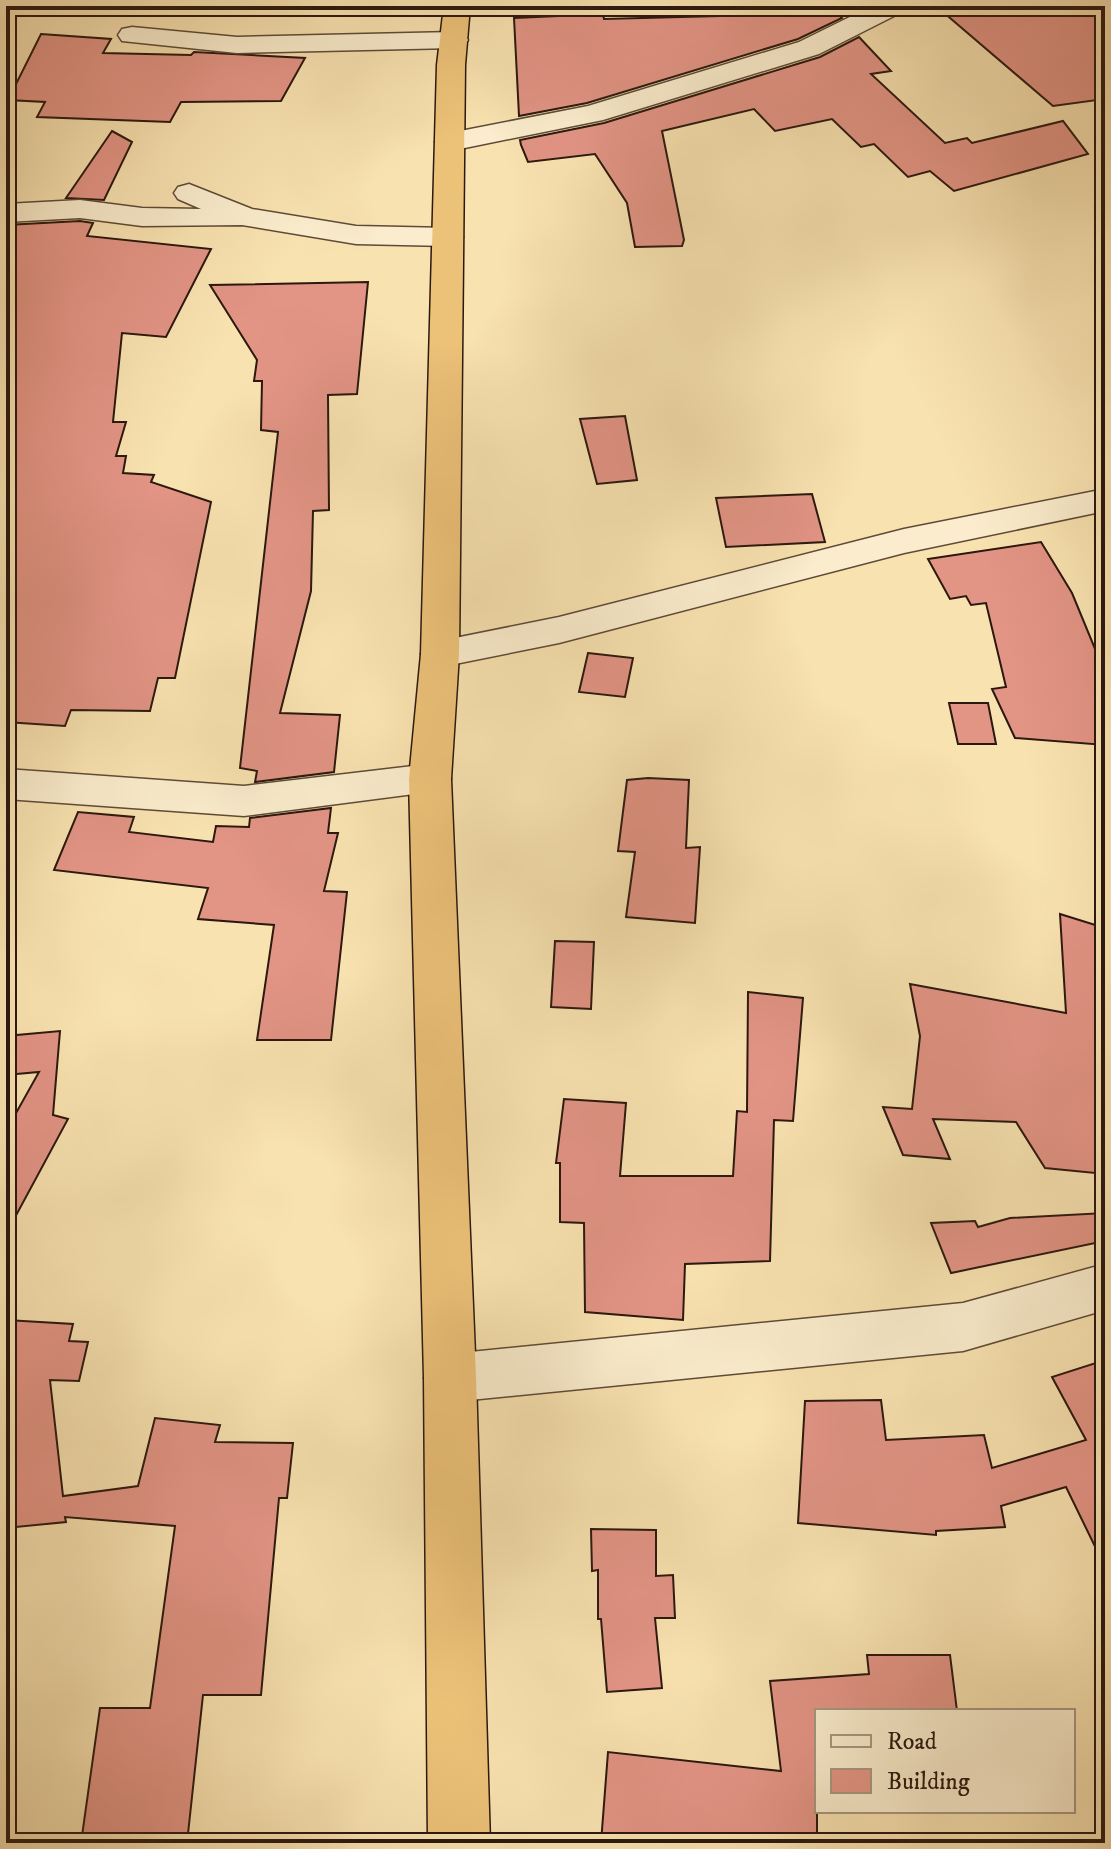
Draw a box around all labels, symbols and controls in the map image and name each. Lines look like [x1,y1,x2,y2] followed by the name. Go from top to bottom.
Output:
[815,1709,1075,1813] legend
[887,1727,937,1757] text: Road
[887,1767,970,1797] text: Building

